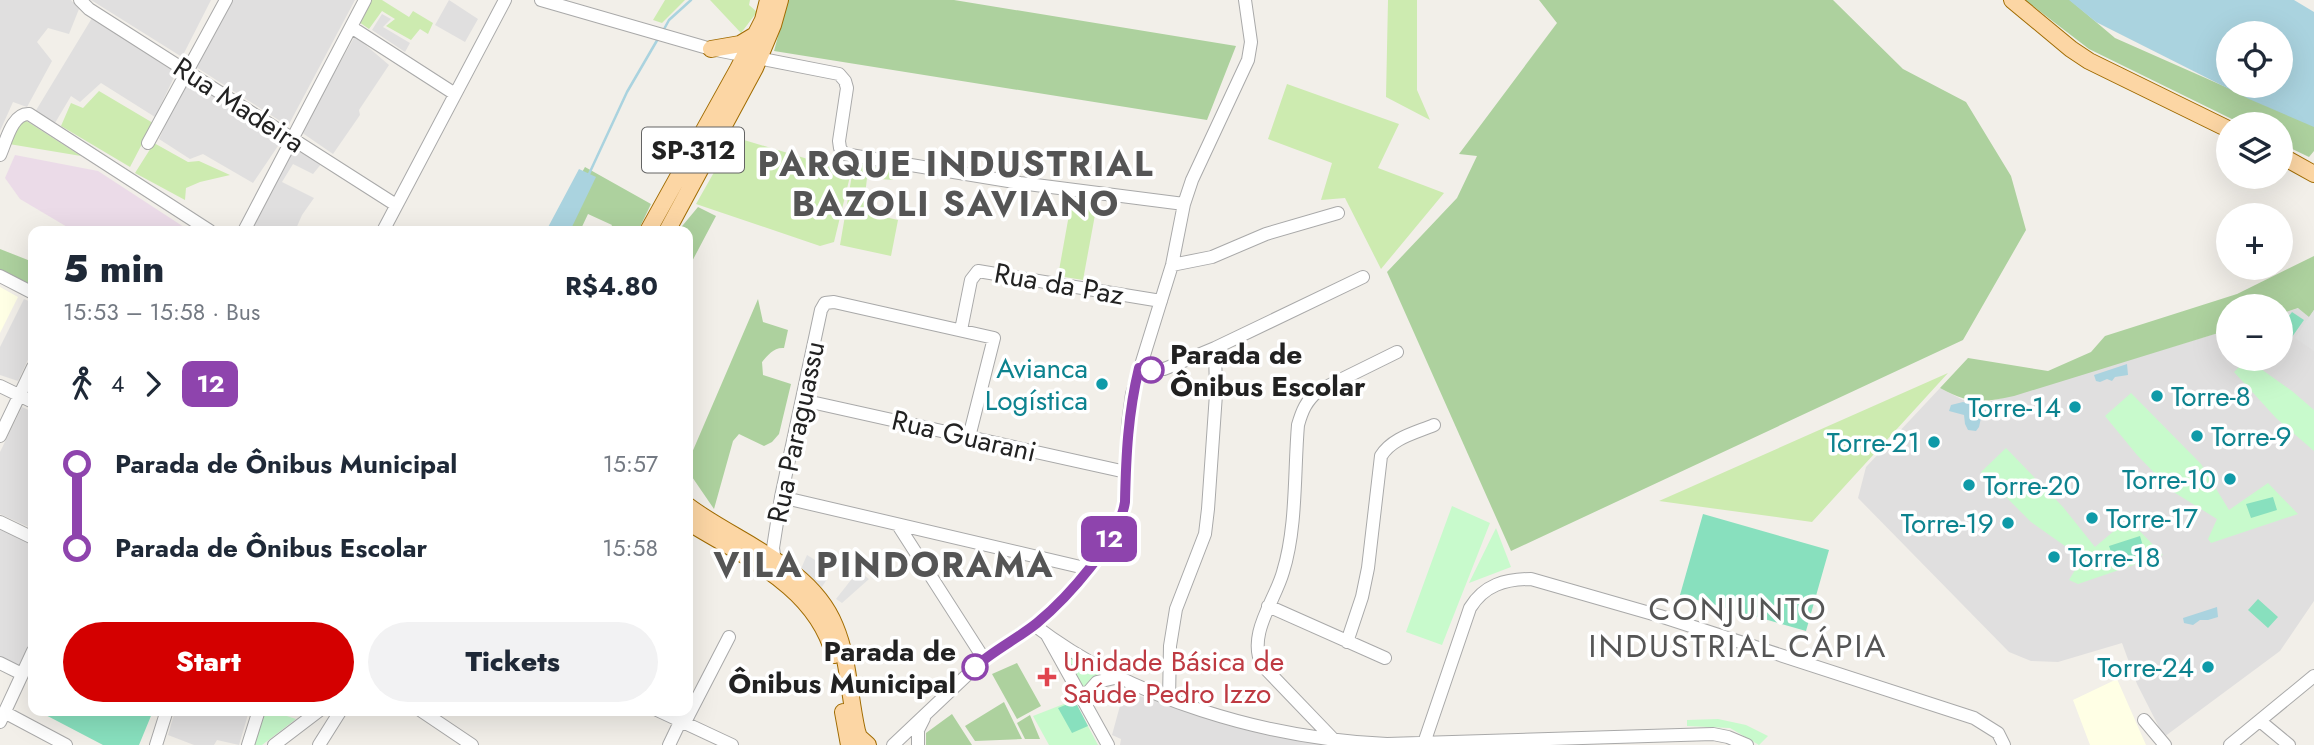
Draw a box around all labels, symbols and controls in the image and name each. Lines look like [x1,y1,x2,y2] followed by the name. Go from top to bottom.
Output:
[2216,21,2293,371] map controls
[2216,21,2293,98] button: locate
[165,47,313,163] street label: Rua Madeira
[2216,112,2293,189] button: layers
[642,127,744,172] road number: SP-312
[758,139,1154,229] district label: PARQUE INDUSTRIAL BAZOLI SAVIANO
[2216,203,2293,280] button: +
[63,241,165,296] text: 5 min
[991,252,1127,316] street label: Rua da Paz
[565,267,658,305] text: R$4.80
[2216,294,2293,371] button: −
[63,295,260,329] text: 15:53 – 15:58 · Bus
[1170,334,1366,407] place label: Parada de Ônibus Escolar
[757,337,835,527] street label: Rua Paraguassu
[985,348,1088,421] place label: Avianca Logística
[1138,357,1164,383] marker: Parada de Ônibus Escolar
[63,365,101,403] icon: walk
[134,365,172,403] icon: forward
[196,366,224,401] text: 12
[111,367,124,401] text: 4
[1094,376,1110,392] marker: Avianca Logística
[2171,376,2251,417] place label: Torre-8
[1967,387,2061,428] place label: Torre-14
[2149,388,2165,404] marker: Torre-8
[888,399,1040,473] street label: Rua Guarani
[2067,399,2083,415] marker: Torre-14
[2211,416,2292,457] place label: Torre-9
[1827,422,1920,463] place label: Torre-21
[2189,428,2205,444] marker: Torre-9
[1926,434,1942,450] marker: Torre-21
[115,445,457,483] text: Parada de Ônibus Municipal
[603,447,658,481] text: 15:57
[2122,459,2216,500] place label: Torre-10
[1983,465,2080,506] place label: Torre-20
[2222,471,2238,487] marker: Torre-10
[1961,477,1977,493] marker: Torre-20
[2106,498,2198,539] place label: Torre-17
[1901,503,1994,544] place label: Torre-19
[2084,510,2100,526] marker: Torre-17
[2000,515,2016,531] marker: Torre-19
[1078,516,1140,562] line badge: 12
[1095,521,1123,556] text: 12
[115,529,427,567] text: Parada de Ônibus Escolar
[602,531,658,565] text: 15:58
[2068,537,2161,578] place label: Torre-18
[712,540,1055,590] district label: VILA PINDORAMA
[2046,549,2062,565] marker: Torre-18
[1589,586,1887,669] district label: CONJUNTO INDUSTRIAL CÁPIA
[63,622,354,702] button: Start
[368,622,658,702] button: Tickets
[728,631,956,704] place label: Parada de Ônibus Municipal
[1063,641,1284,714] place label: Unidade Básica de Saúde Pedro Izzo
[2097,647,2194,688] place label: Torre-24
[962,654,988,680] marker: Parada de Ônibus Municipal
[2200,659,2216,675] marker: Torre-24
[1037,667,1057,687] marker: Unidade Básica de Saúde Pedro Izzo

